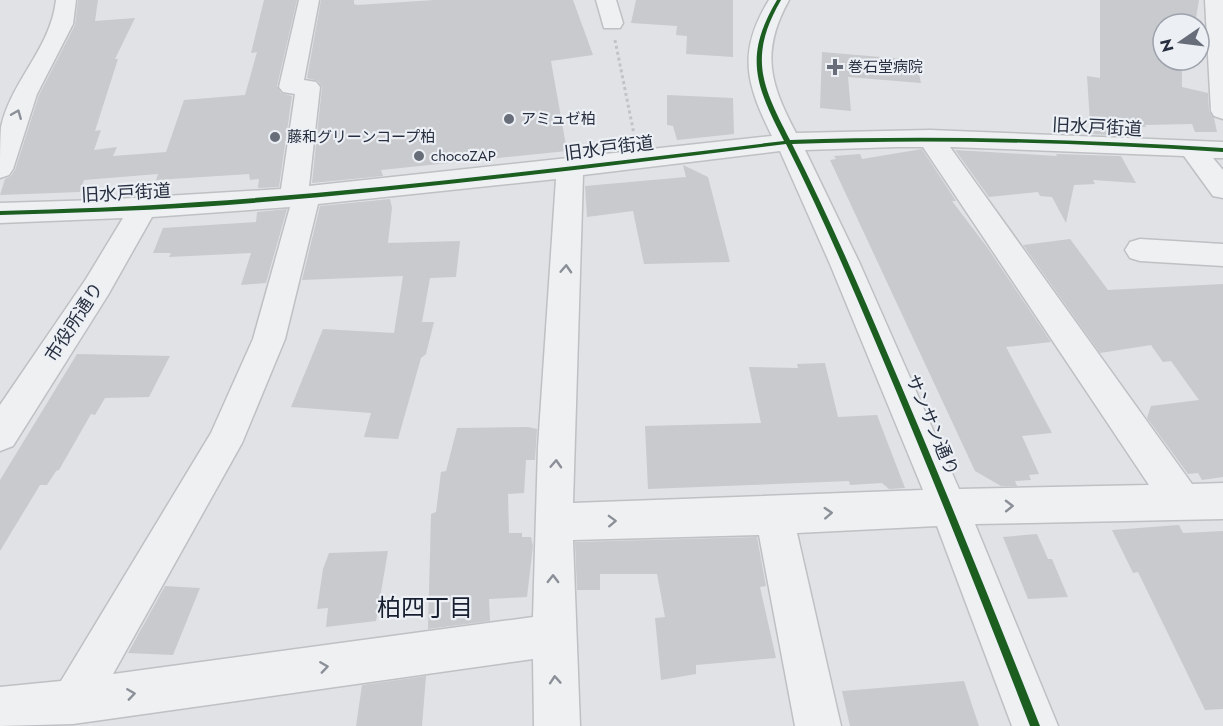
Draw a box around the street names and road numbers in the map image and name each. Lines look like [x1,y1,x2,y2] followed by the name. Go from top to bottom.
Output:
[1051,112,1143,142] street label: 旧水戸街道
[563,130,655,166] street label: 旧水戸街道
[80,178,172,208] street label: 旧水戸街道
[39,277,109,367] street label: 市役所通り
[899,370,965,480] street label: サンサン通り

